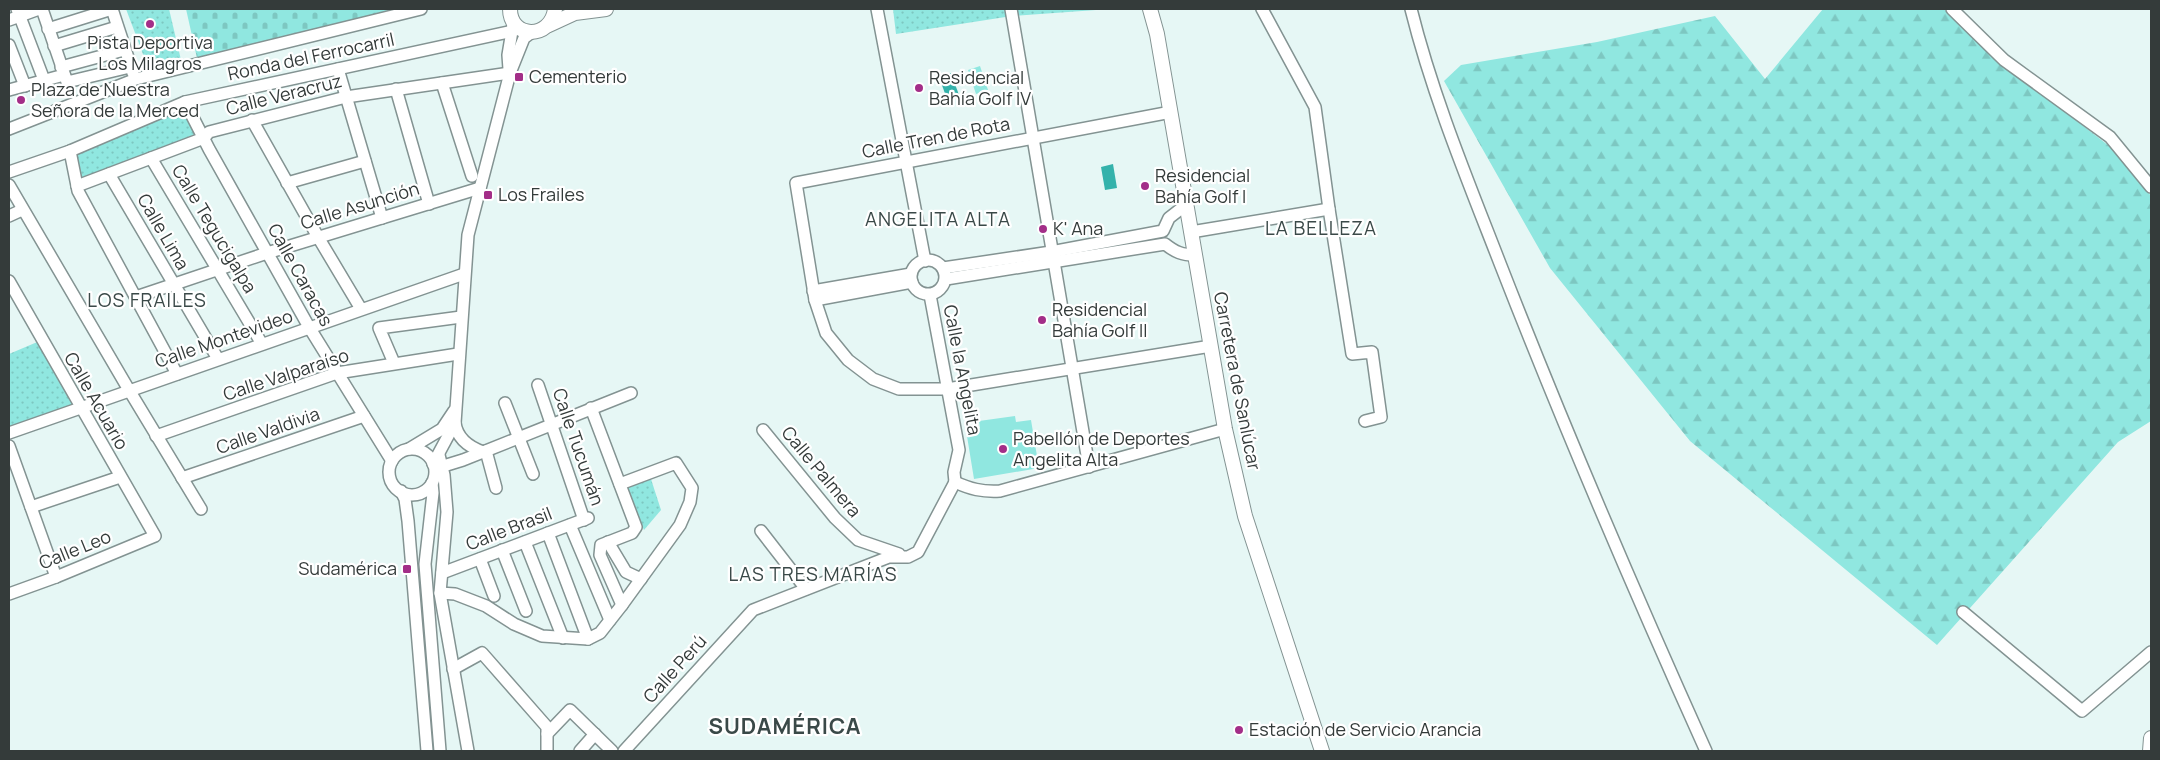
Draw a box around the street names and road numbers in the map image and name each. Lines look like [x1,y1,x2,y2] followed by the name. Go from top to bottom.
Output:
[225,27,396,85] street label: Ronda del Ferrocarril
[223,68,344,120] street label: Calle Veracruz
[860,111,1012,163] street label: Calle Tren de Rota
[167,160,263,297] street label: Calle Tegucigalpa
[297,176,422,234] street label: Calle Asunción
[132,189,195,274] street label: Calle Lima
[263,219,339,330] street label: Calle Caracas
[1209,290,1267,473] street label: Carretera de Sanlúcar
[152,303,296,373] street label: Calle Montevideo
[939,303,987,437] street label: Calle la Angelita
[220,342,352,406] street label: Calle Valparaíso
[59,347,134,454] street label: Calle Acuario
[548,385,610,509] street label: Calle Tucumán
[213,401,323,459] street label: Calle Valdivia
[777,421,867,522] street label: Calle Palmera
[462,501,555,555] street label: Calle Brasil
[35,524,114,574] street label: Calle Leo
[637,629,711,708] street label: Calle Perú

